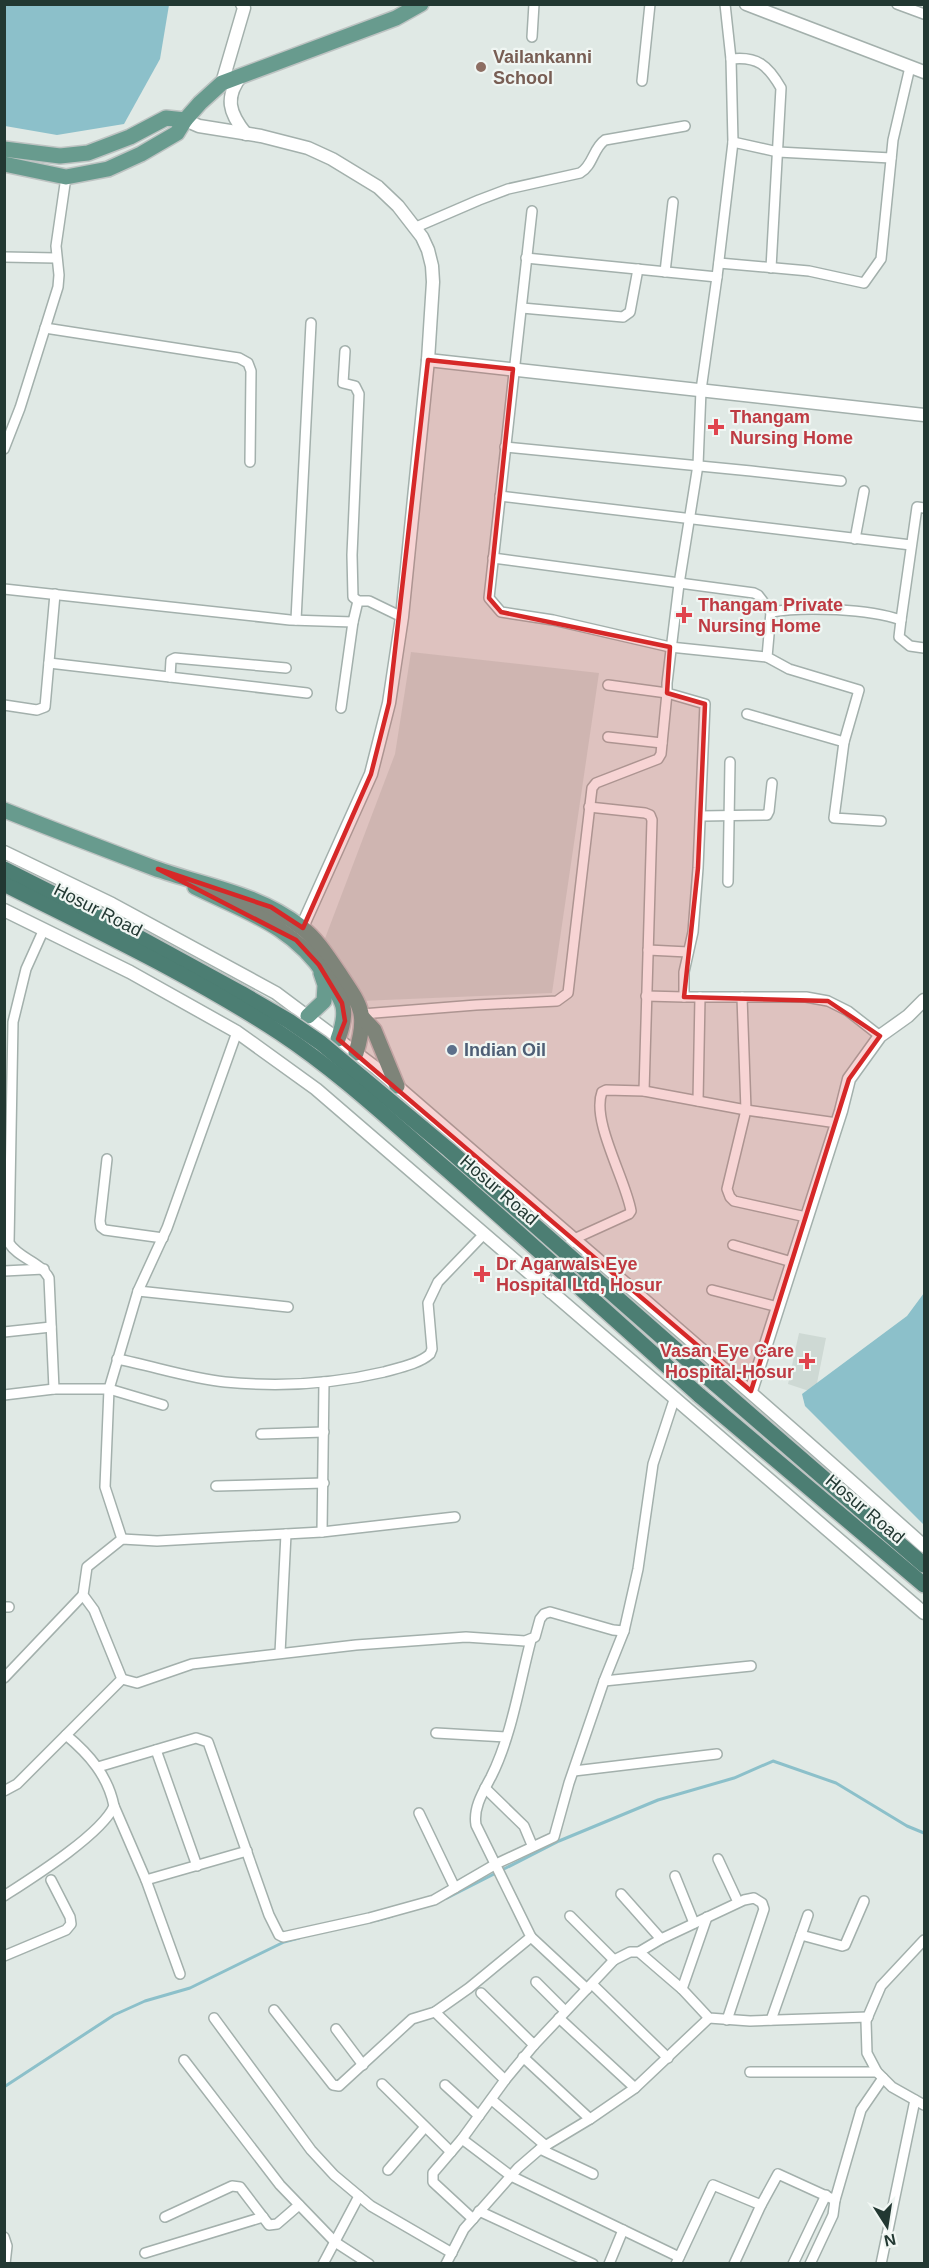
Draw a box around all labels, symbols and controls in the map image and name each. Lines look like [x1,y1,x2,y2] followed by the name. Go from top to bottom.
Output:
[493,47,592,88] place label: Vailankanni School
[474,60,488,74] marker: Vailankanni School
[730,407,853,448] place label: Thangam Nursing Home
[707,418,725,436] marker: Thangam Nursing Home
[698,595,843,636] place label: Thangam Private Nursing Home
[675,606,693,624] marker: Thangam Private Nursing Home
[51,879,145,941] street label: Hosur Road
[464,1040,546,1060] place label: Indian Oil
[445,1043,459,1057] marker: Indian Oil
[456,1151,542,1229] street label: Hosur Road
[496,1254,662,1295] place label: Dr Agarwals Eye Hospital Ltd, Hosur
[473,1265,491,1283] marker: Dr Agarwals Eye Hospital Ltd, Hosur
[660,1341,794,1382] place label: Vasan Eye Care Hospital-Hosur
[798,1352,816,1370] marker: Vasan Eye Care Hospital-Hosur
[822,1470,908,1548] street label: Hosur Road
[857,2196,917,2256] north arrow
[883,2231,897,2250] text: N

